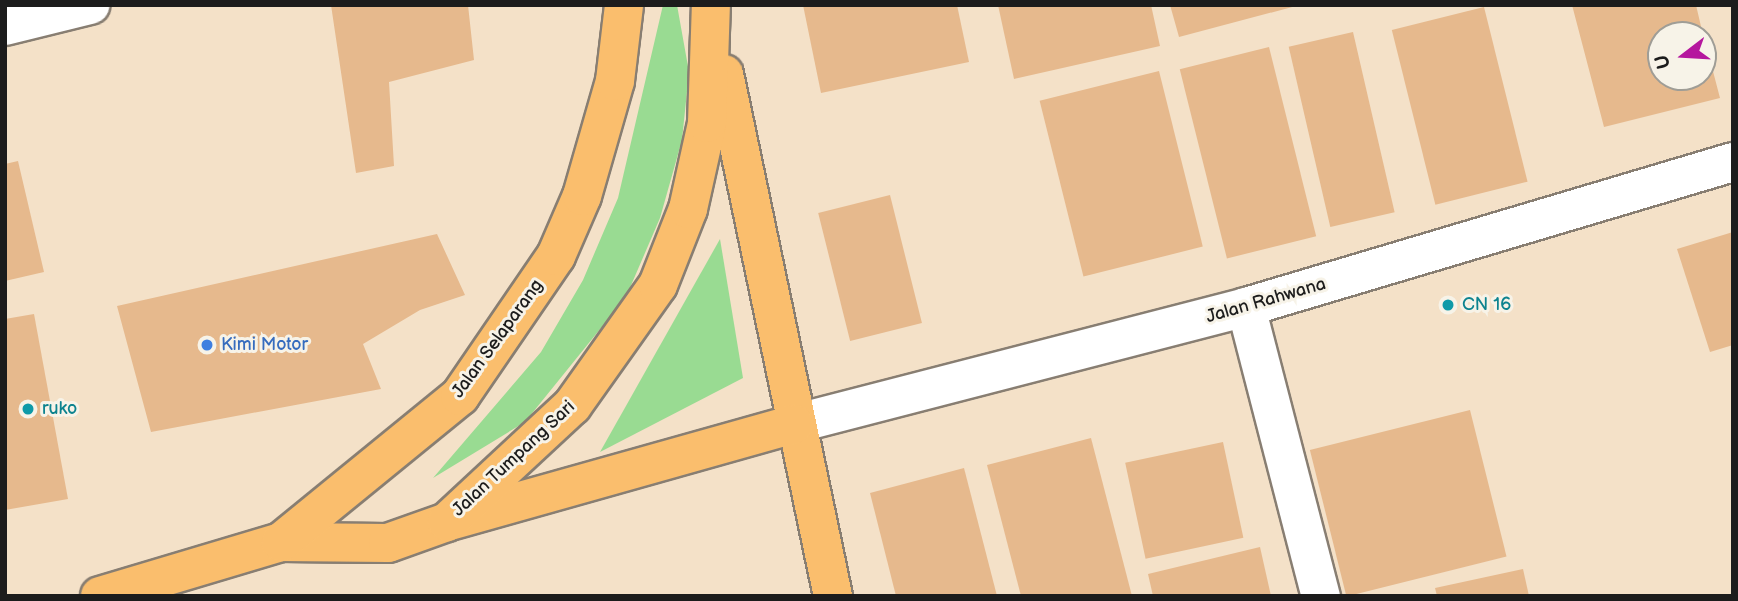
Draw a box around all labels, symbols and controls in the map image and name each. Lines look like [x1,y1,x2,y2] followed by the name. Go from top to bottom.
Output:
[1647,21,1717,91] north arrow
[1650,52,1676,72] text: U
[1204,274,1328,328] street label: Jalan Rahwana
[448,275,548,403] street label: Jalan Selaparang
[1462,294,1511,316] place label: CN 16
[1440,297,1456,313] marker: CN 16
[221,334,308,356] place label: Kimi Motor
[199,337,215,353] marker: Kimi Motor
[448,396,580,522] street label: Jalan Tumpang Sari
[42,398,77,420] place label: ruko
[20,401,36,417] marker: ruko

